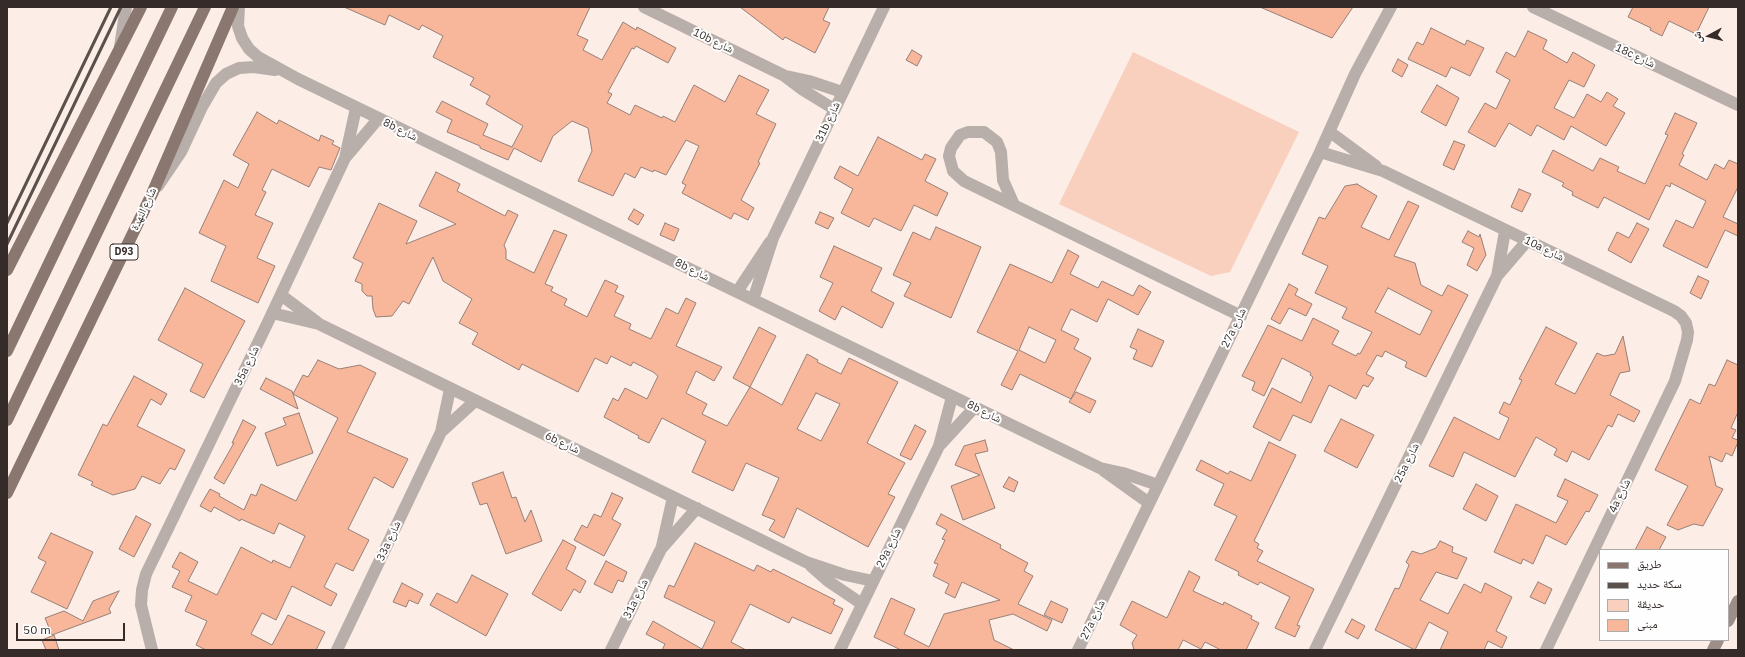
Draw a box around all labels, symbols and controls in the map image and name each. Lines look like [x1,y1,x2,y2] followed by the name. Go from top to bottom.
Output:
[1689,16,1729,56] north arrow
[691,26,735,56] street label: 10b شارع
[1689,31,1705,44] text: ش
[1613,41,1657,71] street label: 18c شارع
[813,100,843,144] street label: 31b شارع
[381,116,419,144] street label: 8b شارع
[128,186,160,232] street label: شارع النهدة
[1522,234,1566,264] street label: 10a شارع
[110,244,138,260] road number: D93
[673,256,711,284] street label: 8b شارع
[1219,306,1249,350] street label: 27a شارع
[232,344,262,388] street label: 35a شارع
[965,398,1003,426] street label: 8b شارع
[543,429,581,457] street label: 6b شارع
[1392,441,1422,485] street label: 25a شارع
[1606,477,1634,515] street label: 4a شارع
[374,519,404,563] street label: 33a شارع
[874,526,904,570] street label: 29a شارع
[1599,549,1729,641] legend
[1637,556,1662,571] text: طريق
[1637,576,1682,591] text: سكة حديد
[621,577,651,621] street label: 31a شارع
[1637,596,1665,611] text: حديقة
[1078,598,1108,642] street label: 27a شارع
[18,615,127,641] scale bar
[1637,616,1658,631] text: مبنى
[23,622,51,637] text: 50 m

